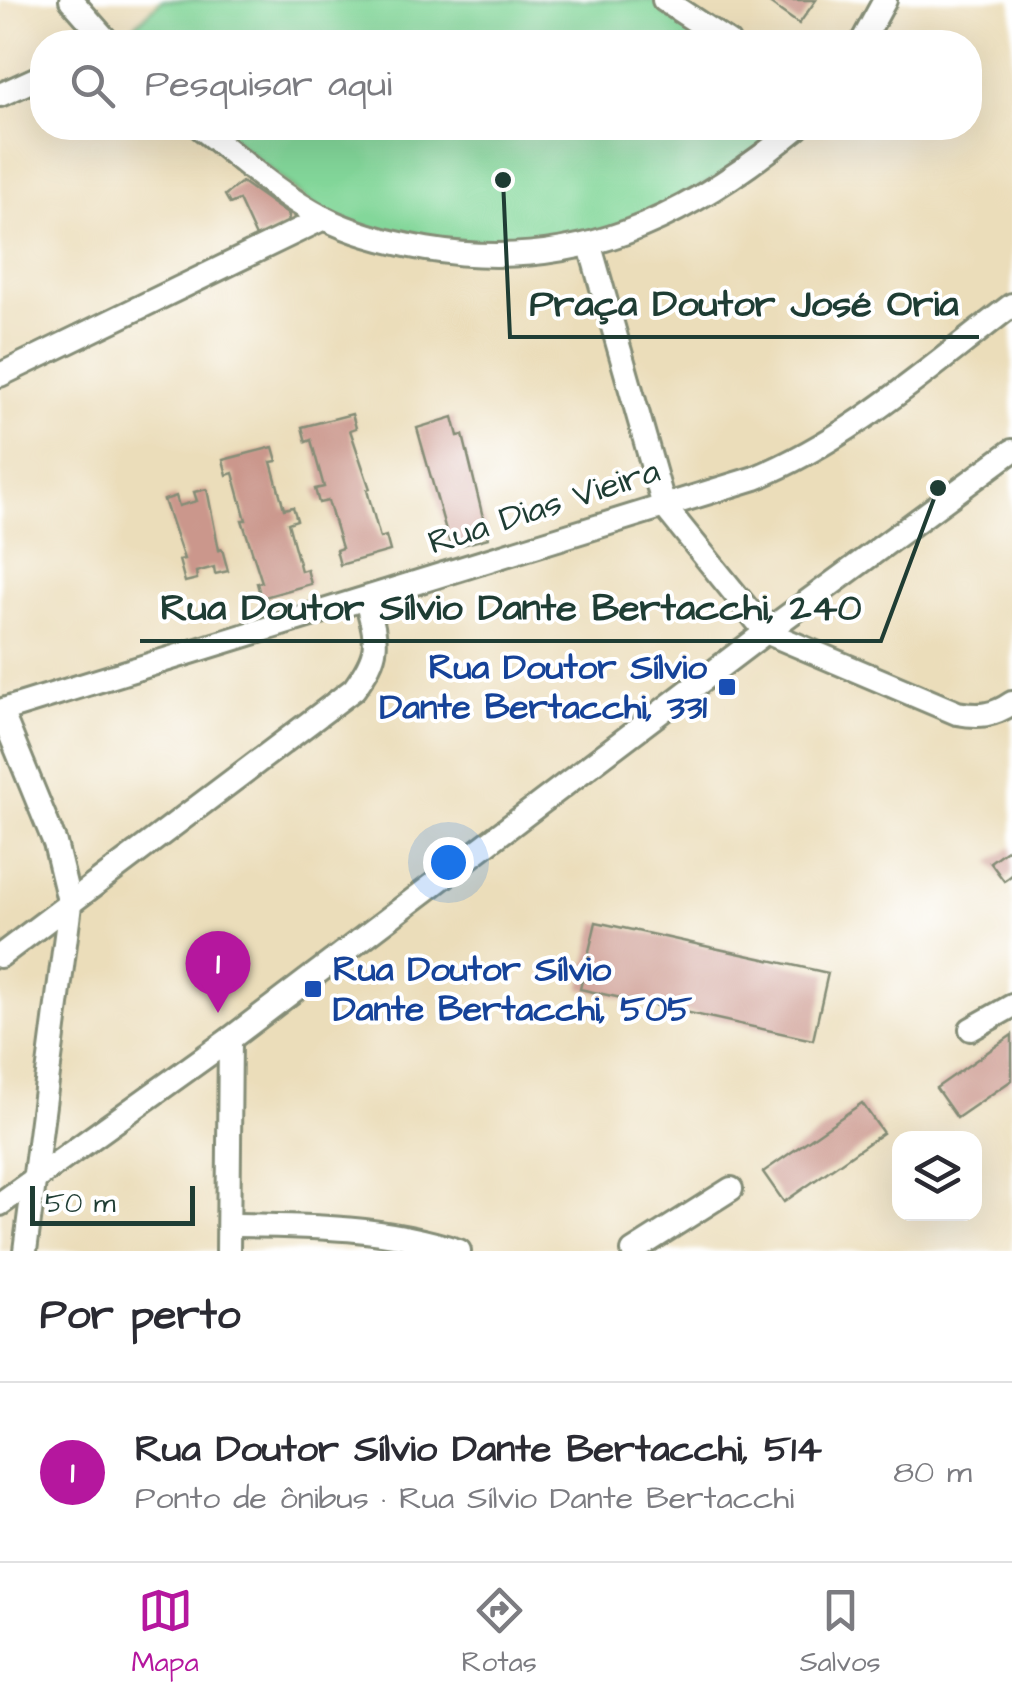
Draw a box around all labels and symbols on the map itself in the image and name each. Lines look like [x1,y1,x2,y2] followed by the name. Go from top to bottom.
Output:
[510,269,979,337] callout: Praça Doutor José Oria
[529,279,959,331] text: Praça Doutor José Oria
[422,446,666,567] street label: Rua Dias Vieira
[140,573,881,641] callout: Rua Doutor Sílvio Dante Bertacchi, 240
[161,583,861,635] text: Rua Doutor Sílvio Dante Bertacchi, 240
[380,643,708,732] place label: Rua Doutor Sílvio Dante Bertacchi, 331
[716,676,738,698] marker: Rua Doutor Sílvio Dante Bertacchi, 331
[423,837,474,888] your location
[186,930,250,1013] pin: 1
[333,945,692,1034] place label: Rua Doutor Sílvio Dante Bertacchi, 505
[302,978,324,1000] marker: Rua Doutor Sílvio Dante Bertacchi, 505
[30,1181,195,1226] scale bar

